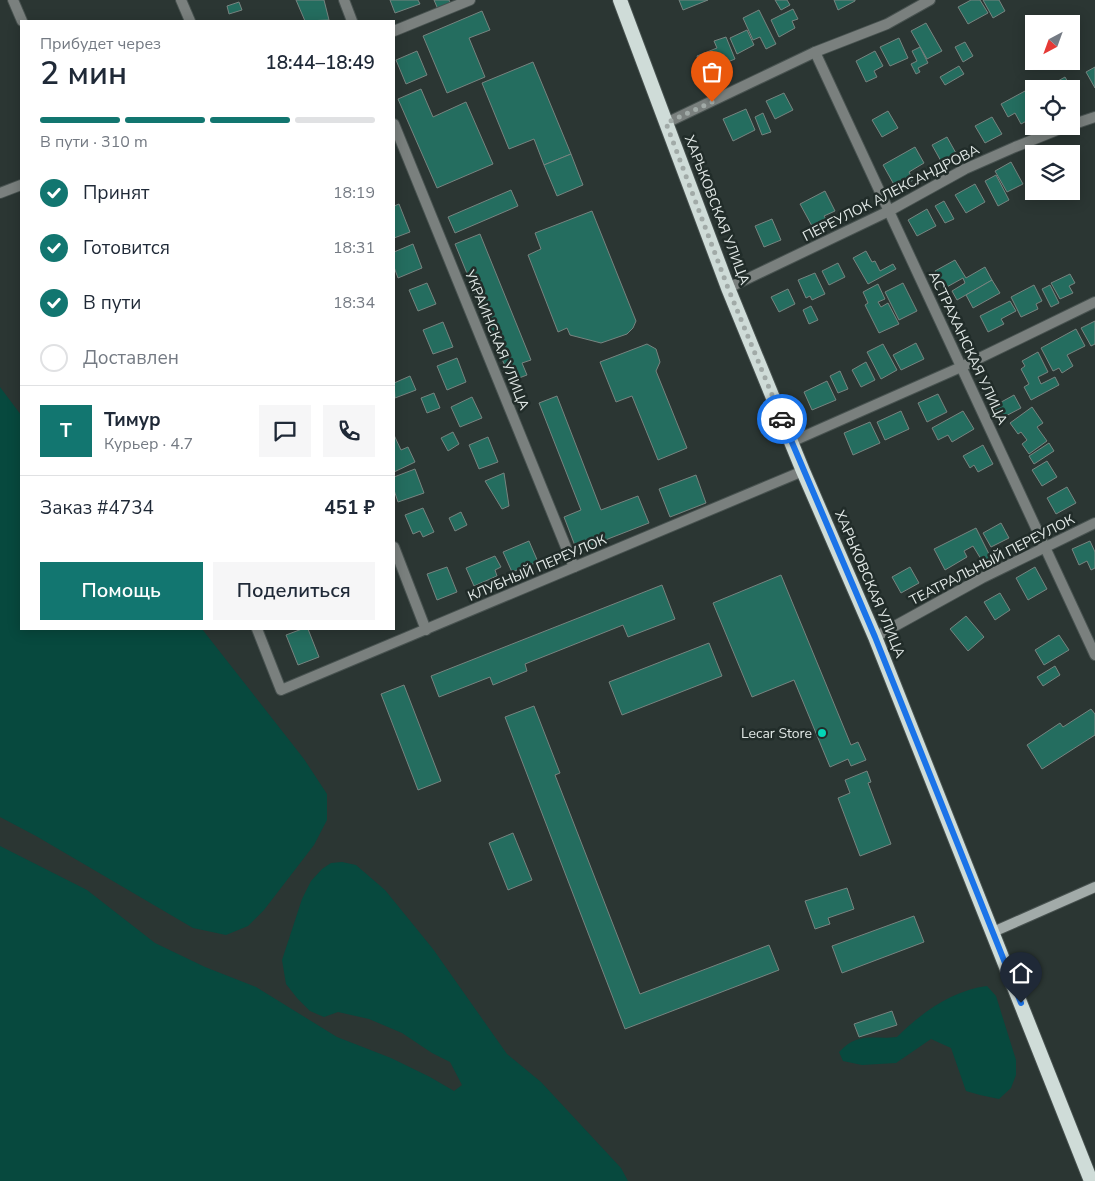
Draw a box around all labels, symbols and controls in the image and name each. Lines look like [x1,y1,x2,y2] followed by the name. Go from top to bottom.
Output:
[1025,15,1080,70] north arrow
[1025,15,1080,200] map controls
[40,33,161,55] text: Прибудет через
[265,50,375,76] text: 18:44–18:49
[691,51,733,102] pin
[40,52,127,95] text: 2 мин
[698,58,726,86] icon: bag
[1025,80,1080,135] button: locate
[40,131,148,153] text: В пути · 310 m
[680,133,754,287] street label: ХАРЬКОВСКАЯ УЛИЦА
[799,140,983,246] street label: ПЕРЕУЛОК АЛЕКСАНДРОВА
[1025,145,1080,200] button: layers
[40,179,68,207] icon: check
[83,180,150,206] text: Принят
[333,182,375,204] text: 18:19
[40,234,68,262] icon: check
[83,235,170,261] text: Готовится
[333,237,375,259] text: 18:31
[460,266,534,413] street label: УКРАИНСКАЯ УЛИЦА
[924,268,1012,428] street label: АСТРАХАНСКАЯ УЛИЦА
[40,289,68,317] icon: check
[83,290,141,316] text: В пути
[333,292,375,314] text: 18:34
[83,345,179,371] text: Доставлен
[757,394,807,444] courier
[259,405,311,457] button: chat
[323,405,375,457] button: phone
[768,405,796,433] icon: car
[104,407,161,433] text: Тимур
[60,418,72,444] text: Т
[104,433,193,455] text: Курьер · 4.7
[40,495,154,521] text: Заказ #4734
[324,495,375,521] text: 451 ₽
[830,507,910,661] street label: ХАРЬКОВСКАЯ УЛИЦА
[906,510,1078,610] street label: ТЕАТРАЛЬНЫЙ ПЕРЕУЛОК
[465,530,609,606] street label: КЛУБНЫЙ ПЕРЕУЛОК
[40,562,203,620] button: Помощь
[213,562,375,620] button: Поделиться
[741,724,812,743] place label: Lecar Store
[816,727,828,739] marker: Lecar Store
[1000,952,1042,1003] pin
[1007,959,1035,987] icon: home

